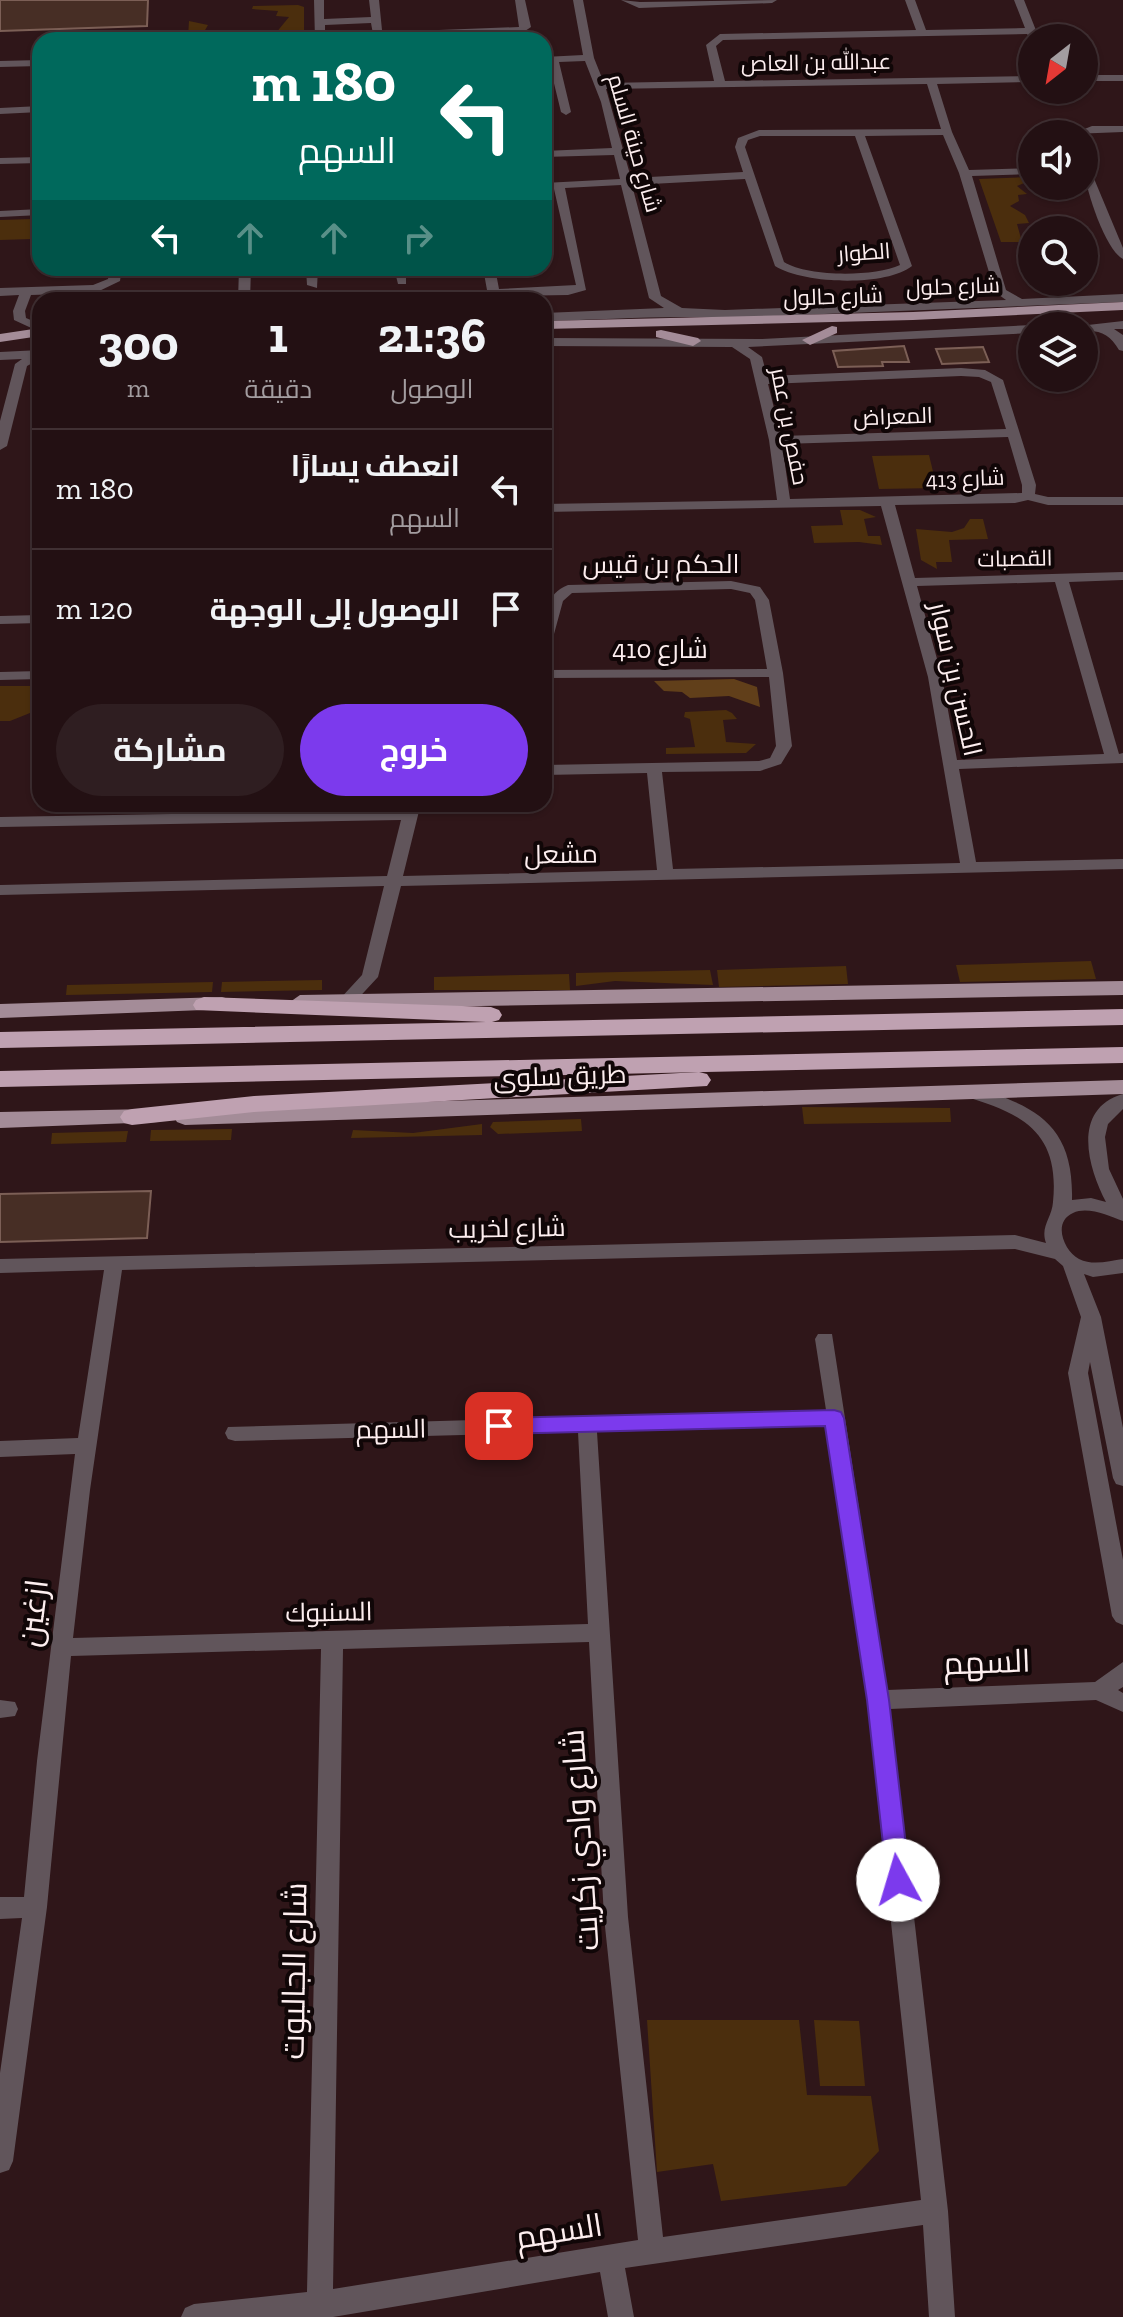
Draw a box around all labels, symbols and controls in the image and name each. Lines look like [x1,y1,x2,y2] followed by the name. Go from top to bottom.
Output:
[1018,24,1098,104] north arrow
[1018,24,1098,392] map controls
[741,47,891,77] street label: عبدالله بن العاص
[251,48,396,115] text: 180 m
[424,64,528,168] icon: left
[600,71,667,216] street label: شارع حينة السلم
[1018,120,1098,200] button: sound
[298,129,396,172] text: السهم
[144,216,188,260] icon: left
[228,216,272,260] icon: ahead
[312,216,356,260] icon: ahead
[396,216,440,260] icon: right
[1018,216,1098,296] button: search
[835,237,891,268] street label: الطوار
[906,271,1000,303] street label: شارع حلول
[783,281,883,313] street label: شارع حالول
[269,307,288,364] text: 1
[378,307,486,364] text: 21:36
[1018,312,1098,392] button: layers
[98,315,179,372] text: 300
[765,363,814,487] street label: حفص بن عمر
[127,372,149,404] text: m
[244,373,312,405] text: دقيقة
[391,373,473,405] text: الوصول
[853,402,933,431] street label: المعراض
[291,448,460,484] text: انعطف يسارًا
[925,464,1005,494] street label: شارع 413
[484,467,528,511] icon: left
[56,471,134,507] text: 180 m
[389,502,460,534] text: السهم
[977,544,1053,573] street label: القصبات
[583,548,739,582] street label: الحكم بن قيس
[484,587,528,631] icon: arrive
[56,591,133,627] text: 120 m
[210,592,460,628] text: الوصول إلى الوجهة
[922,597,989,759] street label: الحسن بن سوار
[612,633,708,666] street label: شارع 410
[56,704,284,796] button: مشاركة
[300,704,528,796] button: خروج
[524,837,598,871] street label: مشعل
[493,1058,627,1094] street label: طريق سلوى
[448,1211,566,1246] street label: شارع لخريب
[465,1392,533,1460] pin
[477,1404,521,1448] icon: arrive
[355,1412,427,1448] street label: السهم
[10,1577,56,1649] street label: ازغين
[285,1595,373,1629] street label: السنبوك
[943,1641,1031,1686] street label: السهم
[553,1728,613,1952] street label: شارع وادي زكريت
[856,1838,940,1922] position arrow
[273,1882,318,2060] street label: شارع الجالبوت
[513,2205,605,2260] street label: السهم

